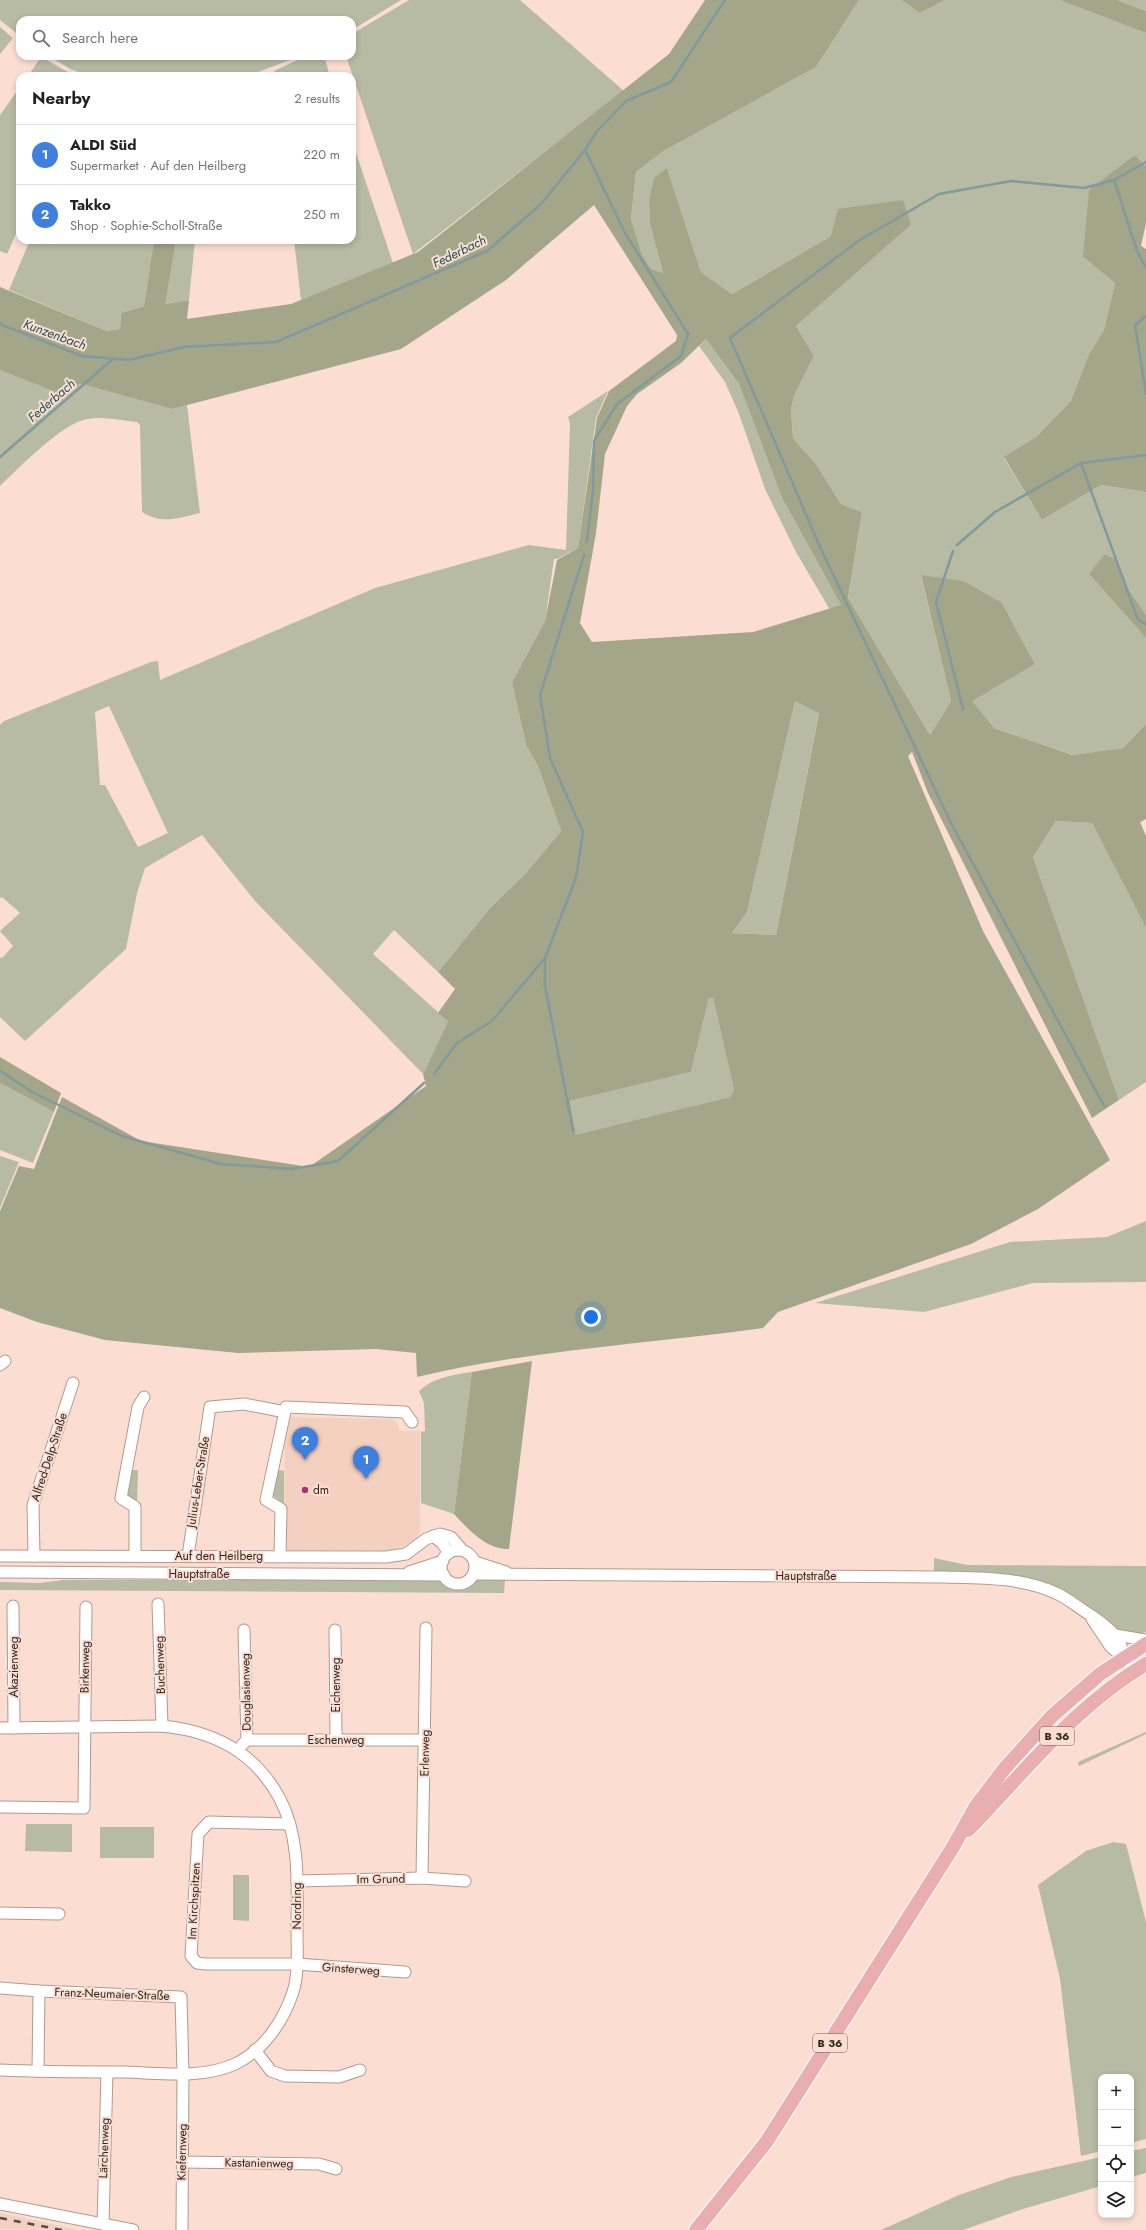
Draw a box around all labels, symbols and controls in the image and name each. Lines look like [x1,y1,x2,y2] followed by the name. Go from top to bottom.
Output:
[16,16,356,60] search box
[30,27,52,49] icon: search
[62,27,138,49] text: Search here
[32,86,90,110] text: Nearby
[294,89,340,108] text: 2 results
[70,134,137,156] text: ALDI Süd
[42,145,48,164] text: 1
[303,145,340,164] text: 220 m
[70,156,246,175] text: Supermarket · Auf den Heilberg
[70,194,111,216] text: Takko
[41,205,49,224] text: 2
[303,205,340,224] text: 250 m
[70,216,222,235] text: Shop · Sophie-Scholl-Straße
[429,230,490,273] water label: Federbach
[21,314,89,355] water label: Kunzenbach
[23,374,80,426] water label: Federbach
[581,1307,601,1327] your location
[26,1410,72,1504] street label: Alfred-Delp-Straße
[292,1427,318,1460] pin: 2
[182,1435,214,1531] street label: Julius-Leber-Straße
[353,1446,379,1479] pin: 1
[313,1481,329,1499] place label: dm
[300,1485,310,1495] marker: dm
[175,1547,263,1565] street label: Auf den Heilberg
[169,1565,229,1583] street label: Hauptstraße
[776,1567,836,1585] street label: Hauptstraße
[150,1635,170,1695] street label: Buchenweg
[5,1636,23,1698] street label: Akazienweg
[76,1641,94,1693] street label: Birkenweg
[236,1653,256,1731] street label: Douglasienweg
[327,1657,345,1713] street label: Eichenweg
[1040,1727,1074,1745] road number: B 36
[416,1729,434,1777] street label: Erlenweg
[308,1731,364,1749] street label: Eschenweg
[183,1862,205,1940] street label: Im Kirchspitzen
[356,1870,406,1888] street label: Im Grund
[288,1882,306,1930] street label: Nordring
[321,1958,381,1980] street label: Ginsterweg
[54,1983,170,2005] street label: Franz-Neumaier-Straße
[813,2034,847,2052] road number: B 36
[1098,2074,1134,2218] map controls
[1098,2074,1134,2110] button: +
[1098,2110,1134,2146] button: −
[94,2117,114,2179] street label: Lärchenweg
[173,2123,191,2181] street label: Kiefernweg
[1098,2146,1134,2182] button: locate
[224,2153,294,2173] street label: Kastanienweg
[1098,2182,1134,2218] button: layers

